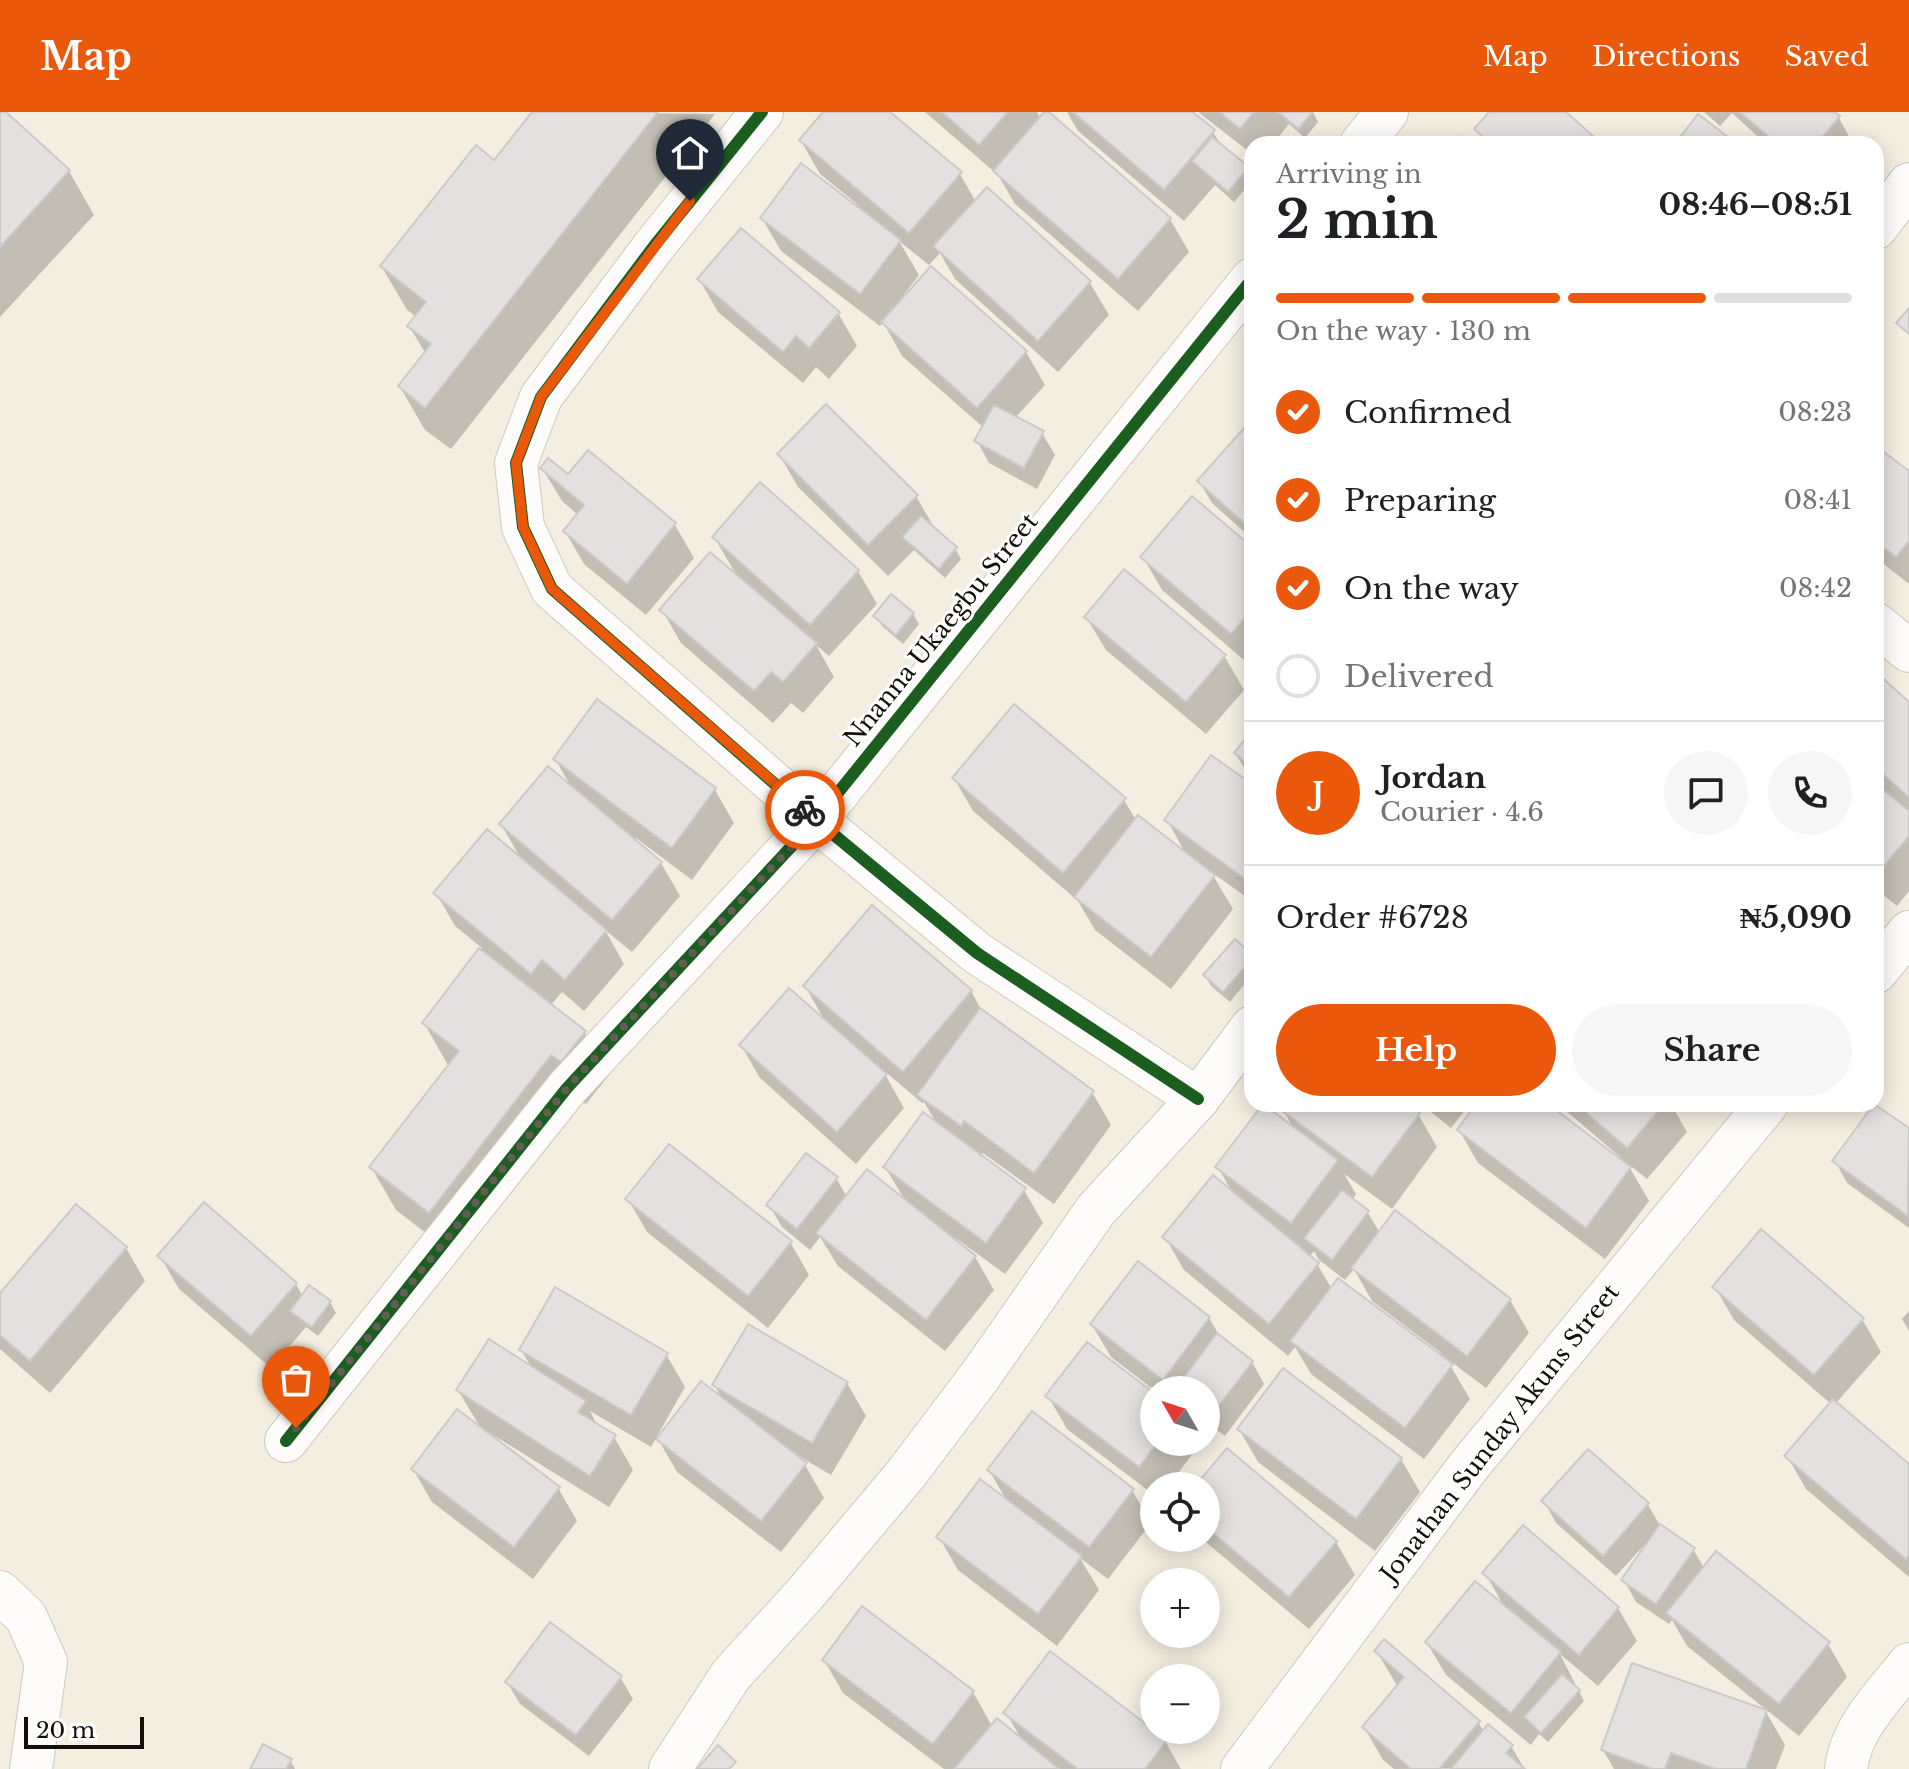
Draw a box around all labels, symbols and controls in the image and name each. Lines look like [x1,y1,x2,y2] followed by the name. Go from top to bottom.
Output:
[40,33,132,80] text: Map
[1483,39,1548,74] text: Map
[1592,39,1741,74] text: Directions
[1785,39,1869,74] text: Saved
[656,119,724,201] pin
[668,131,712,175] icon: home
[1276,158,1422,190] text: Arriving in
[1659,186,1852,223] text: 08:46–08:51
[1276,188,1438,252] text: 2 min
[1276,315,1531,347] text: On the way · 130 m
[1276,390,1320,434] icon: check
[1344,394,1512,431] text: Confirmed
[1778,396,1852,428] text: 08:23
[1276,478,1320,522] icon: check
[1344,482,1496,519] text: Preparing
[1783,484,1852,516] text: 08:41
[838,507,1044,752] street label: Nnanna Ukaegbu Street
[1276,566,1320,610] icon: check
[1344,570,1519,607] text: On the way
[1779,572,1852,604] text: 08:42
[1344,658,1494,695] text: Delivered
[1664,751,1748,835] button: chat
[1768,751,1852,835] button: phone
[1380,759,1486,796] text: Jordan
[765,770,845,850] courier
[1312,775,1324,812] text: J
[783,788,827,832] icon: bike
[1380,796,1544,828] text: Courier · 4.6
[1276,899,1469,936] text: Order #6728
[1740,899,1852,936] text: ₦5,090
[1276,1004,1556,1096] button: Help
[1572,1004,1852,1096] button: Share
[1372,1278,1625,1590] street label: Jonathan Sunday Akuns Street
[262,1346,330,1428] pin
[274,1358,318,1402] icon: bag
[1140,1376,1220,1456] north arrow
[1140,1376,1220,1744] map controls
[1140,1472,1220,1552] button: locate
[1140,1568,1220,1648] button: +
[1140,1664,1220,1744] button: −
[24,1713,144,1749] scale bar
[36,1717,95,1744] text: 20 m

